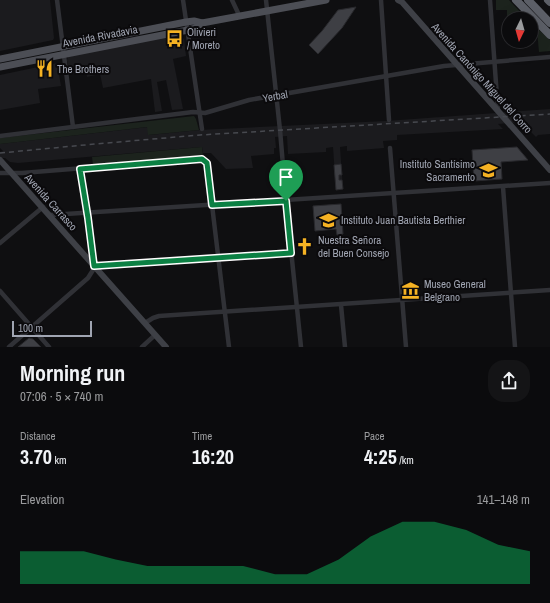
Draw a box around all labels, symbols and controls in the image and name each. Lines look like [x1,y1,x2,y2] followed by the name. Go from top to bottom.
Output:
[502,12,538,48] north arrow
[502,12,538,48] map controls
[428,19,535,136] street label: Avenida Canónigo Miguel del Corro
[60,22,139,50] street label: Avenida Rivadavia
[187,25,220,52] place label: Olivieri / Moreto
[164,28,184,48] bus stop icon: Olivieri / Moreto
[34,59,54,79] restaurant icon: The Brothers
[57,62,110,76] place label: The Brothers
[261,87,289,105] street label: Yerbal
[400,157,475,184] place label: Instituto Santísimo Sacramento
[269,160,303,201] pin
[478,160,498,180] school or university icon: Instituto Santísimo Sacramento
[275,166,297,188] icon: arrive
[21,170,80,233] street label: Avenida Carrasco
[318,210,338,230] school or university icon: Instituto Juan Bautista Berthier
[341,213,465,227] place label: Instituto Juan Bautista Berthier
[318,233,389,260] place label: Nuestra Señora del Buen Consejo
[295,236,315,256] church icon: Nuestra Señora del Buen Consejo
[424,277,486,304] place label: Museo General Belgrano
[401,280,421,300] museum icon: Museo General Belgrano
[12,319,92,338] scale bar
[18,321,43,335] text: 100 m
[20,358,125,388] text: Morning run
[488,360,530,402] button: share
[20,388,103,405] text: 07:06 · 5 × 740 m
[20,429,56,443] text: Distance
[192,429,212,443] text: Time
[364,429,385,443] text: Pace
[20,443,52,470] text: 3.70
[192,443,234,470] text: 16:20
[364,443,397,470] text: 4:25
[52,453,66,467] text: km
[397,453,414,467] text: /km
[20,491,64,508] text: Elevation
[477,491,530,508] text: 141–148 m

